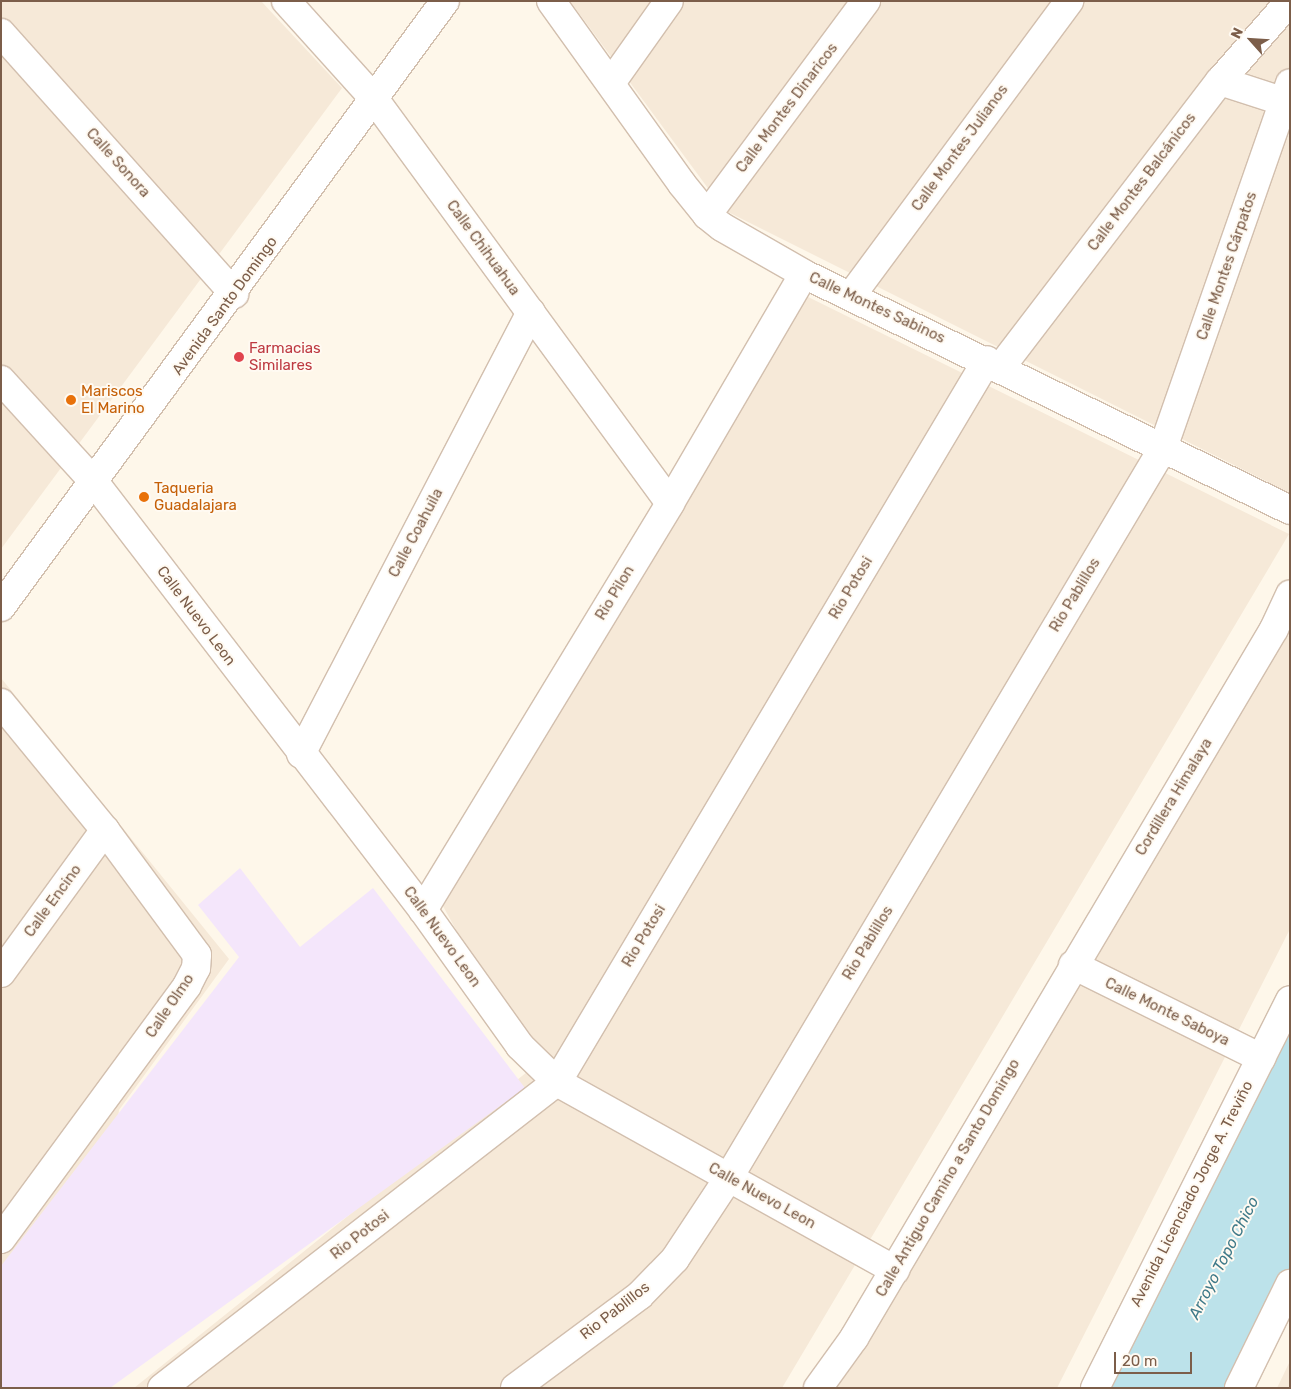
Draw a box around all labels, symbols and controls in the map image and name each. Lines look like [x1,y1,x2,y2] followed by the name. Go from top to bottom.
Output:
[1226,15,1276,65] north arrow
[1227,25,1247,41] text: N
[732,40,842,176] street label: Calle Montes Dinaricos
[908,81,1012,215] street label: Calle Montes Julianos
[1084,109,1200,255] street label: Calle Montes Balcánicos
[82,125,154,201] street label: Calle Sonora
[1193,189,1261,343] street label: Calle Montes Cárpatos
[442,197,524,299] street label: Calle Chihuahua
[169,233,281,379] street label: Avenida Santo Domingo
[806,269,948,347] street label: Calle Montes Sabinos
[249,339,321,374] place label: Farmacias Similares
[233,351,245,363] marker: Farmacias Similares
[81,382,145,417] place label: Mariscos El Marino
[65,394,77,406] marker: Mariscos El Marino
[154,479,237,514] place label: Taqueria Guadalajara
[385,485,447,581] street label: Calle Coahuila
[138,491,150,503] marker: Taqueria Guadalajara
[825,554,877,622] street label: Rio Potosi
[1046,555,1104,635] street label: Rio Pablillos
[153,563,239,669] street label: Calle Nuevo Leon
[592,563,638,623] street label: Rio Pilon
[1132,735,1216,859] street label: Cordillera Himalaya
[21,861,85,941] street label: Calle Encino
[399,883,485,991] street label: Calle Nuevo Leon
[618,902,670,970] street label: Rio Potosi
[839,903,897,983] street label: Rio Pablillos
[142,971,198,1041] street label: Calle Olmo
[1102,974,1232,1050] street label: Calle Monte Saboya
[872,1056,1024,1300] street label: Calle Antiguo Camino a Santo Domingo
[1127,1078,1257,1310] street label: Avenida Licenciado Jorge A. Treviño
[705,1159,819,1233] street label: Calle Nuevo Leon
[1185,1193,1263,1323] water label: Arroyo Topo Chico
[327,1206,393,1264] street label: Rio Potosi
[577,1278,653,1344] street label: Rio Pablillos
[1116,1342,1194,1374] scale bar
[1122,1352,1157,1370] text: 20 m

